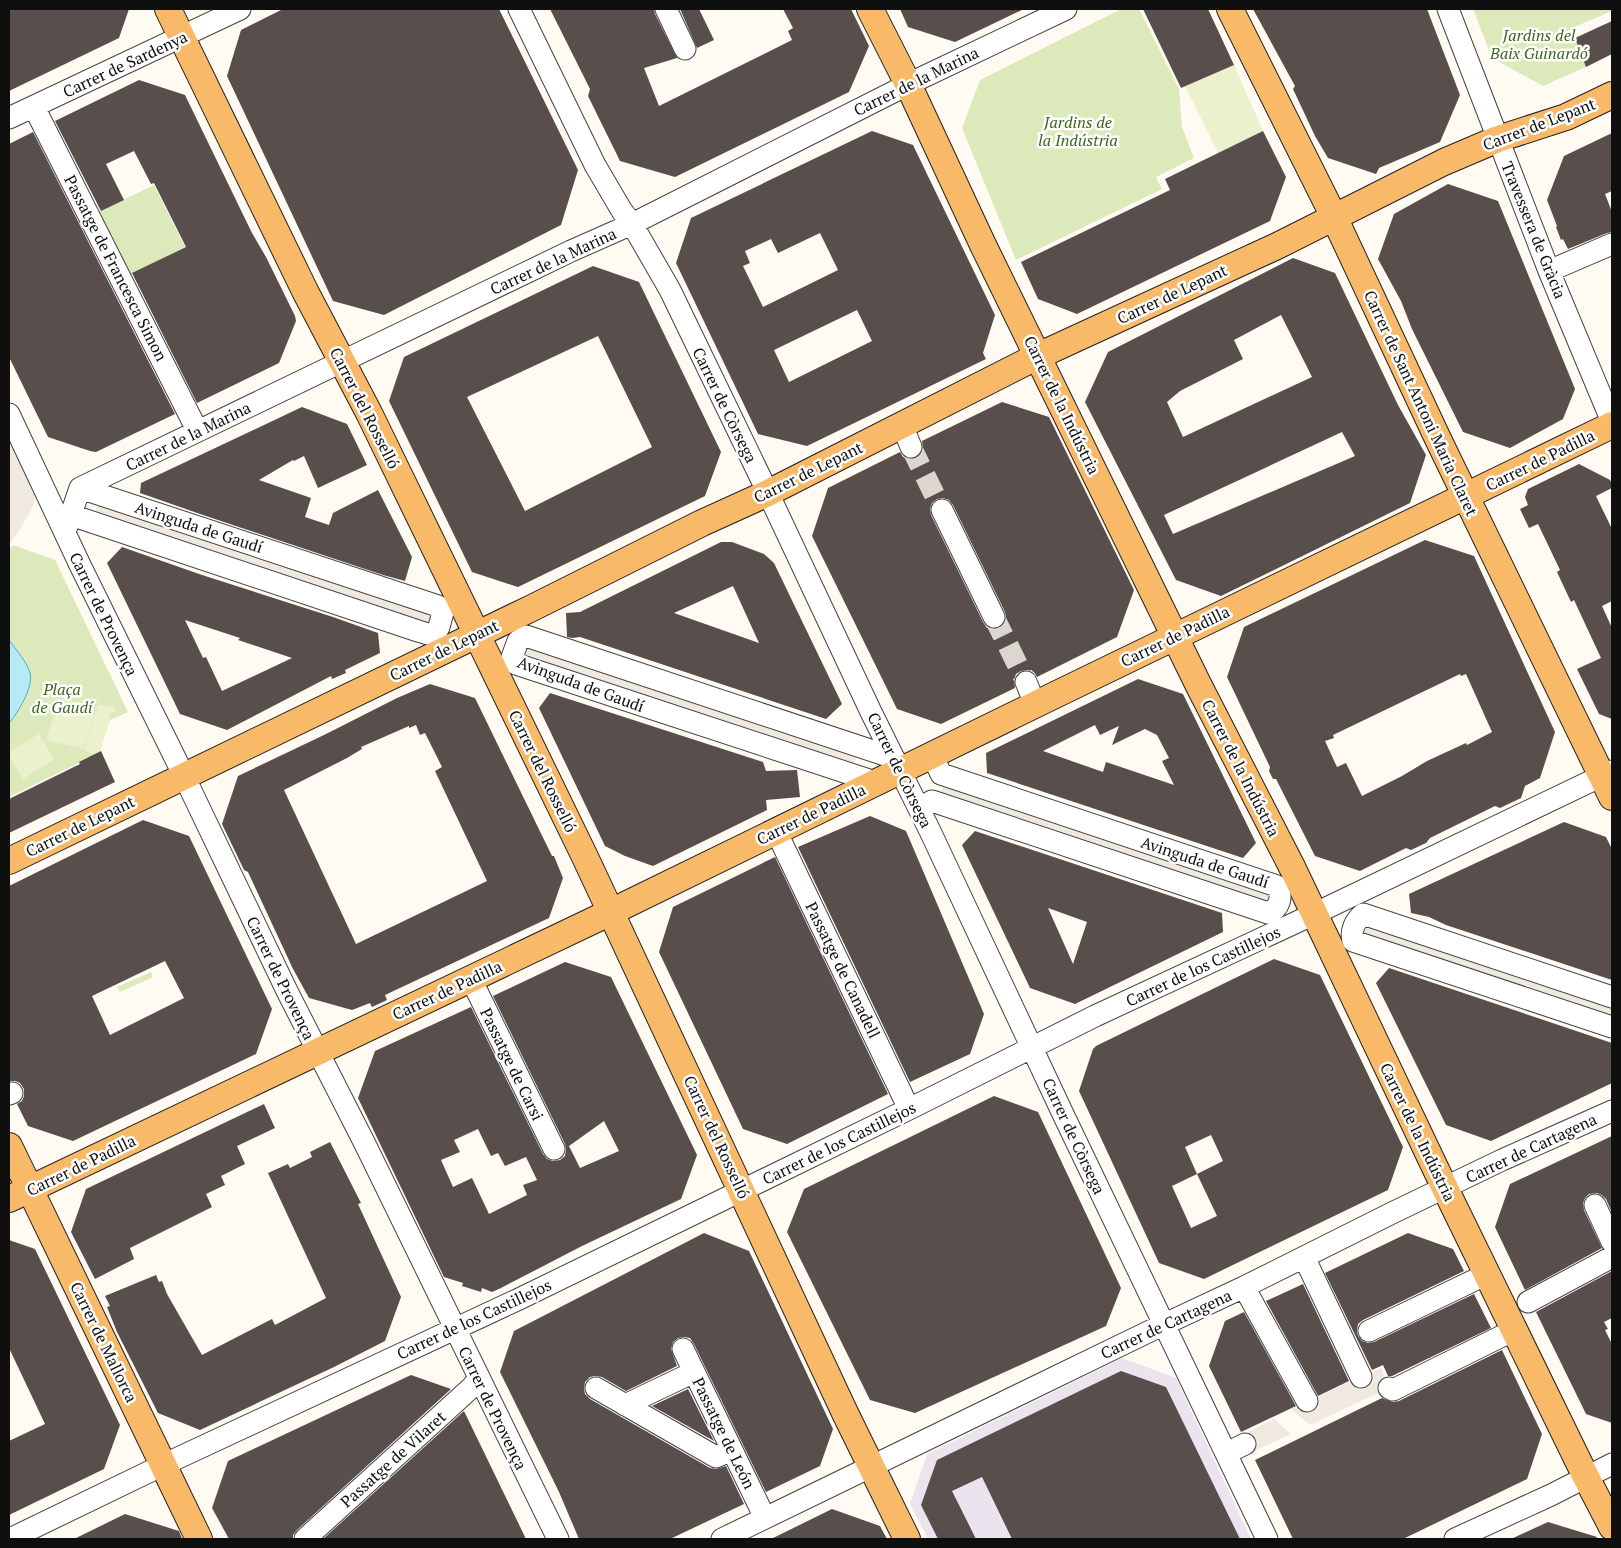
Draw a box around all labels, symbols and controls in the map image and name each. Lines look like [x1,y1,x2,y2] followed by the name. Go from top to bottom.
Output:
[1489,24,1588,64] park label: Jardins del Baix Guinardó
[59,26,191,102] street label: Carrer de Sardenya
[850,41,982,121] street label: Carrer de la Marina
[1480,92,1599,156] street label: Carrer de Lepant
[1038,111,1118,151] park label: Jardins de la Indústria
[1496,158,1572,302] street label: Travessera de Gràcia
[59,171,173,365] street label: Passatge de Francesca Simon
[486,222,620,300] street label: Carrer de la Marina
[1113,259,1231,329] street label: Carrer de Lepant
[1359,286,1483,520] street label: Carrer de Sant Antoni Maria Claret
[1019,332,1105,478] street label: Carrer de la Indústria
[325,344,405,473] street label: Carrer del Rosselló
[688,344,762,466] street label: Carrer de Còrsega
[122,396,254,476] street label: Carrer de la Marina
[1482,424,1598,496] street label: Carrer de Padilla
[750,436,866,508] street label: Carrer de Lepant
[132,496,266,558] street label: Avinguda de Gaudí
[65,549,143,679] street label: Carrer de Provença
[1117,600,1233,672] street label: Carrer de Padilla
[386,614,502,686] street label: Carrer de Lepant
[515,651,648,717] street label: Avinguda de Gaudí
[32,678,94,718] park label: Plaça de Gaudí
[1197,696,1285,840] street label: Carrer de la Indústria
[504,706,582,836] street label: Carrer del Rosselló
[863,709,937,831] street label: Carrer de Còrsega
[753,778,869,850] street label: Carrer de Padilla
[22,790,138,862] street label: Carrer de Lepant
[1138,831,1272,893] street label: Avinguda de Gaudí
[800,898,886,1042] street label: Passatge de Canadell
[242,913,320,1043] street label: Carrer de Provença
[1122,920,1284,1012] street label: Carrer de los Castillejos
[389,955,505,1025] street label: Carrer de Padilla
[475,1004,549,1124] street label: Passatge de Carsi
[1375,1059,1461,1205] street label: Carrer de la Indústria
[679,1072,755,1202] street label: Carrer del Rosselló
[1037,1074,1111,1198] street label: Carrer de Còrsega
[759,1096,919,1190] street label: Carrer de los Castillejos
[1462,1108,1600,1188] street label: Carrer de Cartagena
[23,1129,139,1201] street label: Carrer de Padilla
[393,1273,555,1365] street label: Carrer de los Castillejos
[65,1278,143,1406] street label: Carrer de Mallorca
[1097,1284,1235,1364] street label: Carrer de Cartagena
[454,1343,532,1473] street label: Carrer de Provença
[687,1373,761,1493] street label: Passatge de León
[335,1406,451,1512] street label: Passatge de Vilaret

